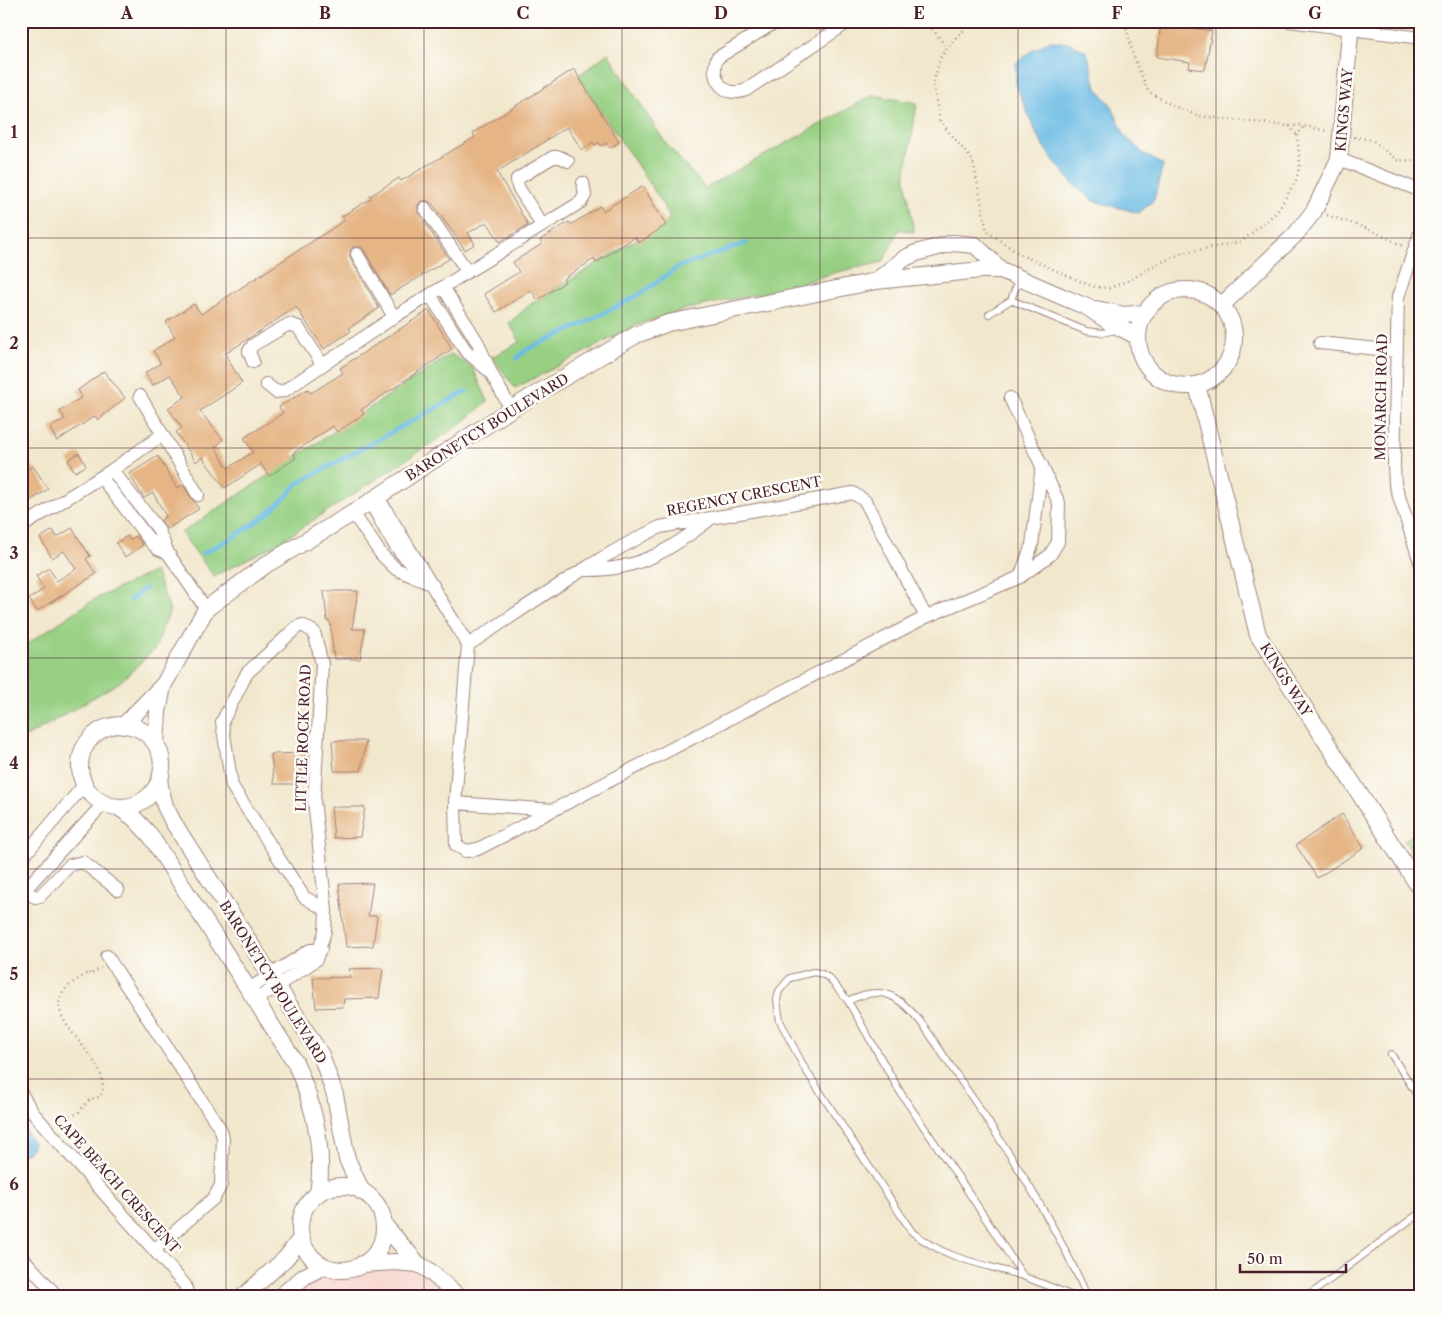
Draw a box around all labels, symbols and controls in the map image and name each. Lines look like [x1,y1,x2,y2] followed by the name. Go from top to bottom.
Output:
[120,3,134,23] text: A
[319,3,331,23] text: B
[517,3,529,23] text: C
[714,3,728,23] text: D
[913,3,925,23] text: E
[1112,3,1123,23] text: F
[1308,3,1322,23] text: G
[1331,66,1357,153] street label: KINGS WAY
[10,122,18,142] text: 1
[9,333,19,353] text: 2
[1371,333,1391,461] street label: MONARCH ROAD
[402,369,572,485] street label: BARONETCY BOULEVARD
[665,472,824,520] street label: REGENCY CRESCENT
[9,543,19,563] text: 3
[1256,640,1316,721] street label: KINGS WAY
[291,664,315,812] street label: LITTLE ROCK ROAD
[9,753,19,773] text: 4
[215,897,331,1067] street label: BARONETCY BOULEVARD
[10,964,19,984] text: 5
[50,1111,185,1258] street label: CAPE BEACH CRESCENT
[9,1174,19,1194] text: 6
[1240,1242,1346,1274] scale bar
[1247,1249,1283,1268] text: 50 m

